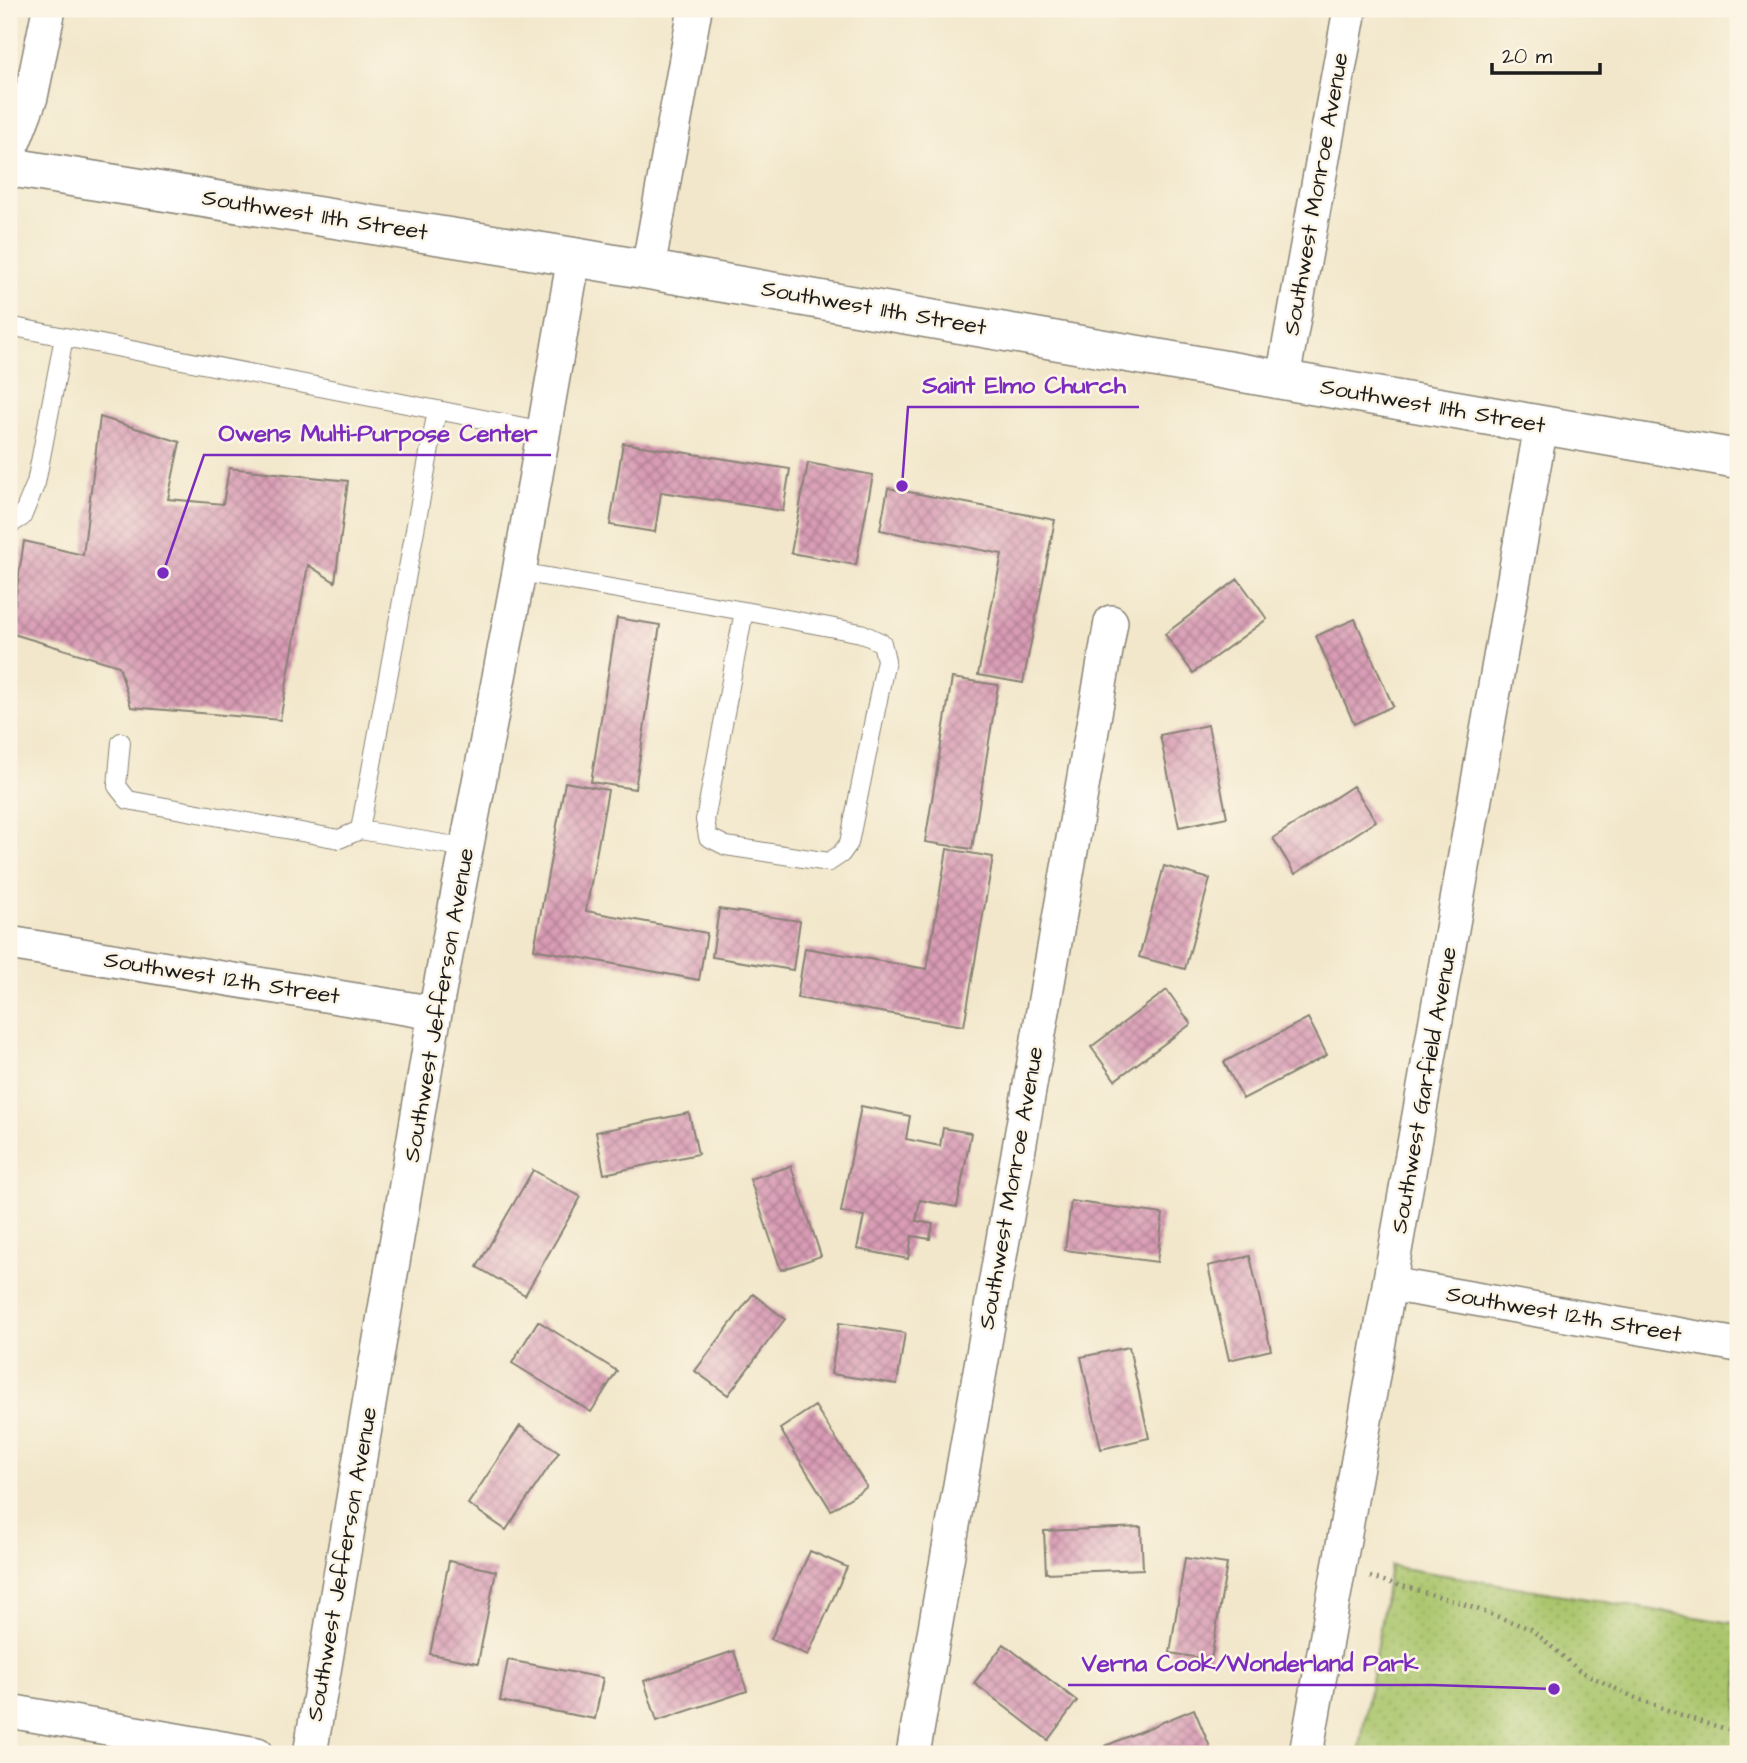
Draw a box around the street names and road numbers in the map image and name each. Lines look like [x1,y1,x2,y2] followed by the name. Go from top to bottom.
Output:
[1275,50,1357,338] street label: Southwest Monroe Avenue
[200,181,431,249] street label: Southwest 11th Street
[759,272,990,344] street label: Southwest 11th Street
[1318,370,1549,442] street label: Southwest 11th Street
[396,846,482,1164] street label: Southwest Jefferson Avenue
[102,944,343,1013] street label: Southwest 12th Street
[1383,944,1465,1236] street label: Southwest Garfield Avenue
[970,1044,1052,1332] street label: Southwest Monroe Avenue
[1444,1278,1685,1351] street label: Southwest 12th Street
[299,1405,385,1723] street label: Southwest Jefferson Avenue

